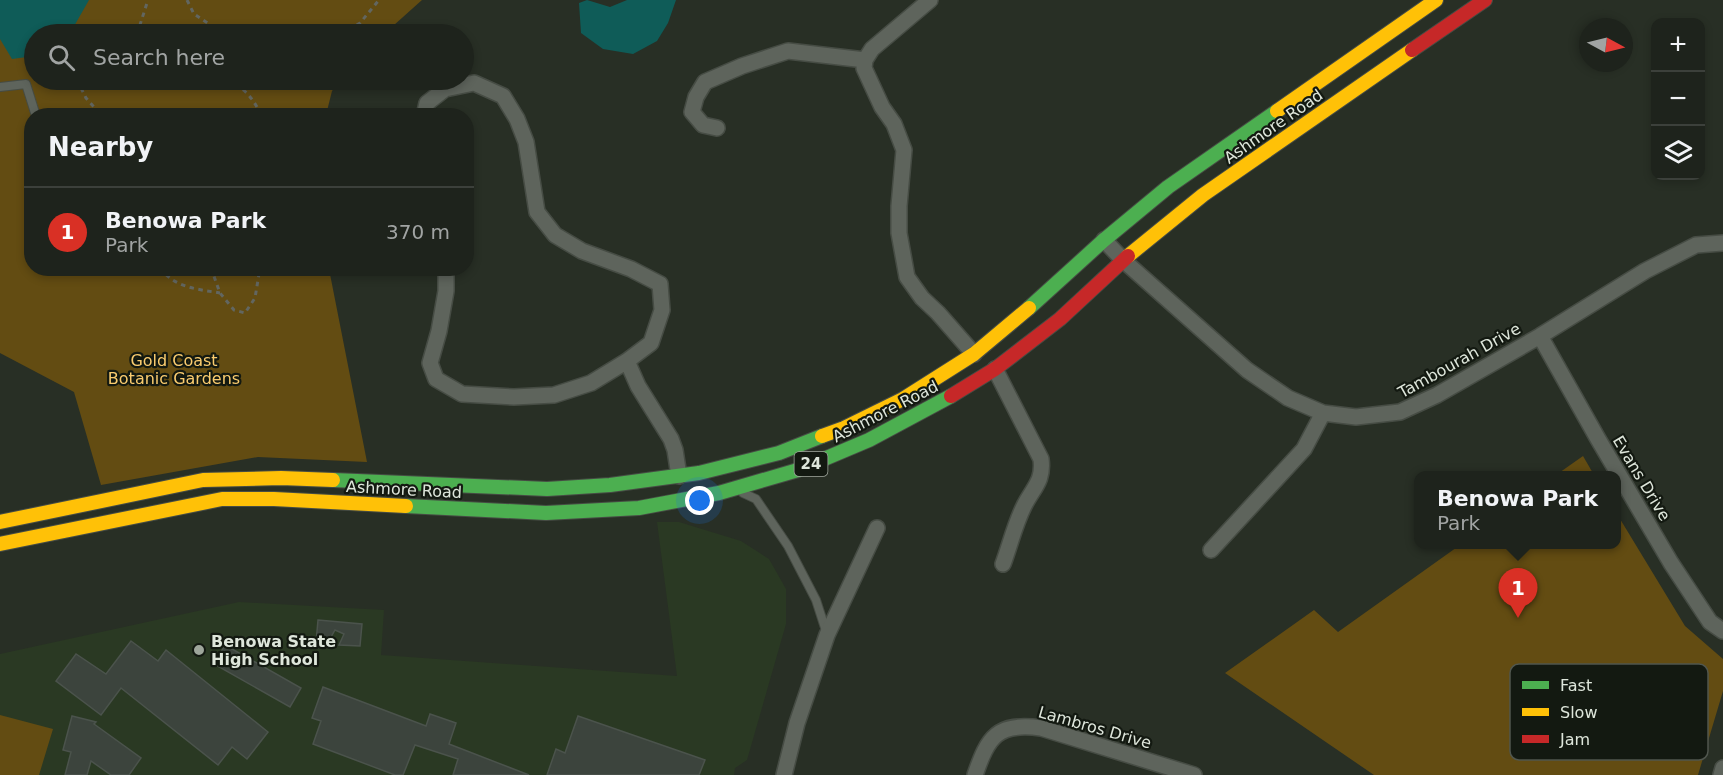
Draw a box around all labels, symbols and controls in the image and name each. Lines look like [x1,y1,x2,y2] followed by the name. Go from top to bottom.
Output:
[1579,18,1633,72] north arrow
[1651,18,1705,180] map controls
[1651,18,1705,72] button: +
[24,24,474,90] search box
[45,41,78,74] icon: search
[93,45,225,70] text: Search here
[1651,72,1705,126] button: −
[1220,85,1326,167] street label: Ashmore Road
[1651,126,1705,180] button: layers
[48,132,153,162] text: Nearby
[105,208,266,233] text: Benowa Park
[61,220,74,244] text: 1
[386,220,450,244] text: 370 m
[105,233,148,257] text: Park
[1394,319,1524,402] street label: Tambourah Drive
[108,351,240,388] park label: Gold Coast Botanic Gardens
[829,377,941,446] street label: Ashmore Road
[1609,432,1674,524] street label: Evans Drive
[794,452,828,476] road number: 24
[1414,471,1621,549] popup
[346,477,462,502] street label: Ashmore Road
[685,486,714,515] your location
[1437,486,1598,511] text: Benowa Park
[1437,511,1480,535] text: Park
[1498,568,1538,618] pin: 1
[211,632,336,669] place label: Benowa State High School
[192,643,206,657] marker: Benowa State High School
[1510,664,1708,760] legend
[1560,676,1592,695] text: Fast
[1036,702,1154,753] street label: Lambros Drive
[1560,703,1597,722] text: Slow
[1559,730,1590,749] text: Jam

